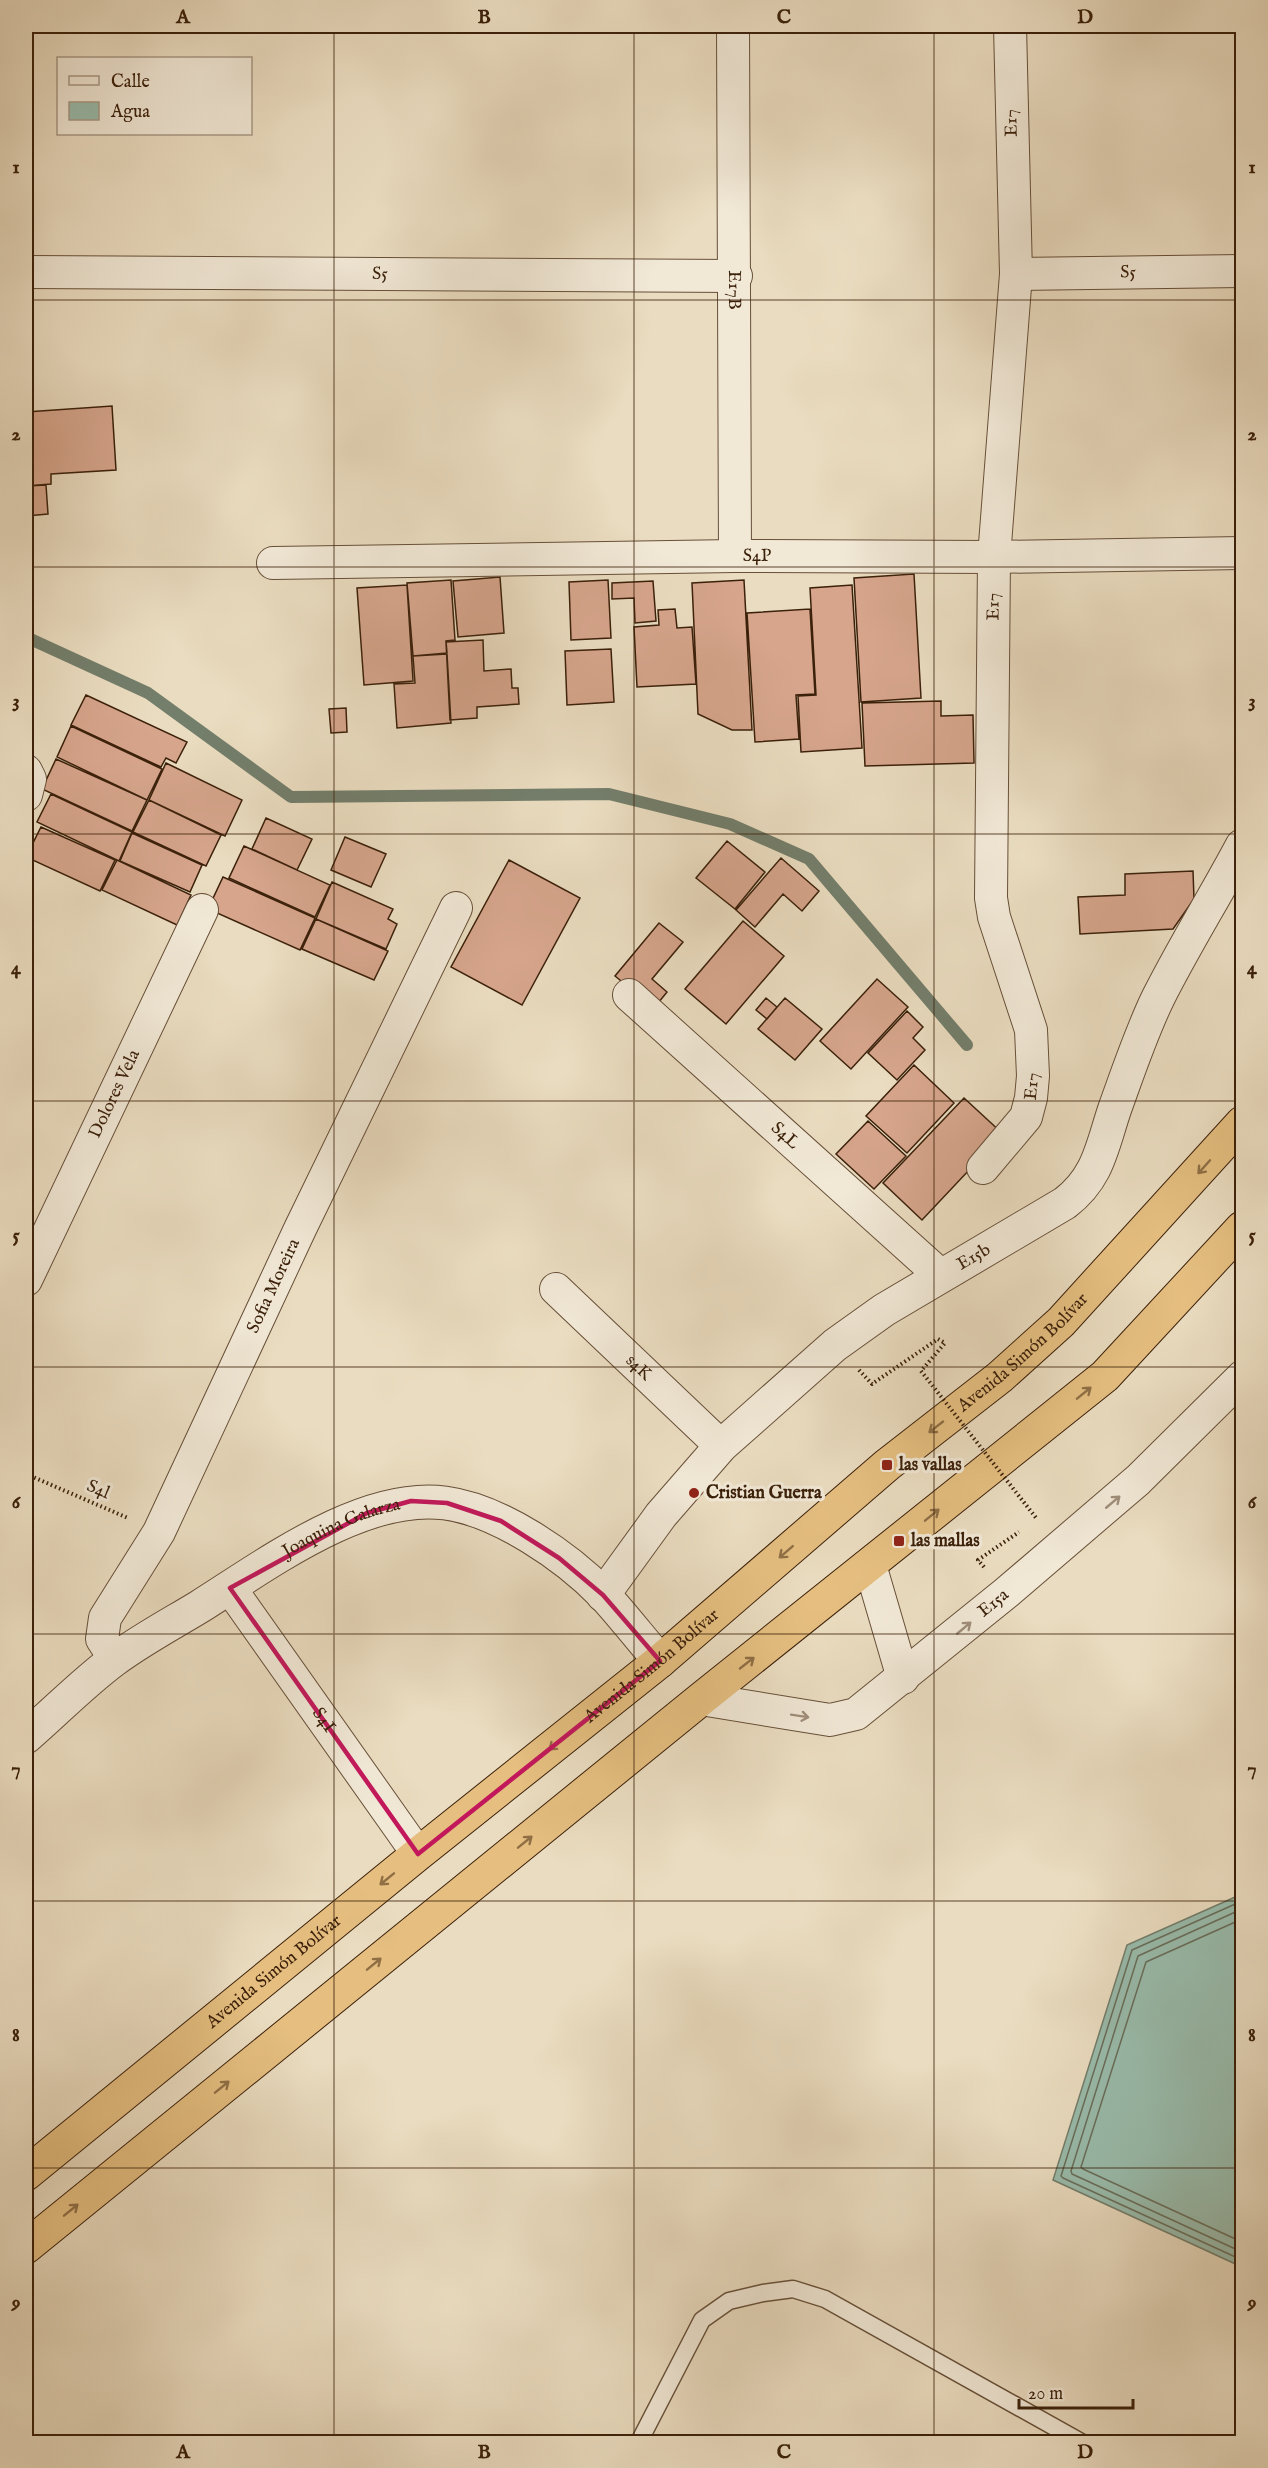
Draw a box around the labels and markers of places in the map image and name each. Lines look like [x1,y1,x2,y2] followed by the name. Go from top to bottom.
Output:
[898,1454,962,1477] place label: las vallas
[880,1458,894,1472] marker: las vallas
[706,1482,823,1505] place label: Cristian Guerra
[687,1486,701,1500] marker: Cristian Guerra
[910,1530,980,1553] place label: las mallas
[892,1534,906,1548] marker: las mallas

